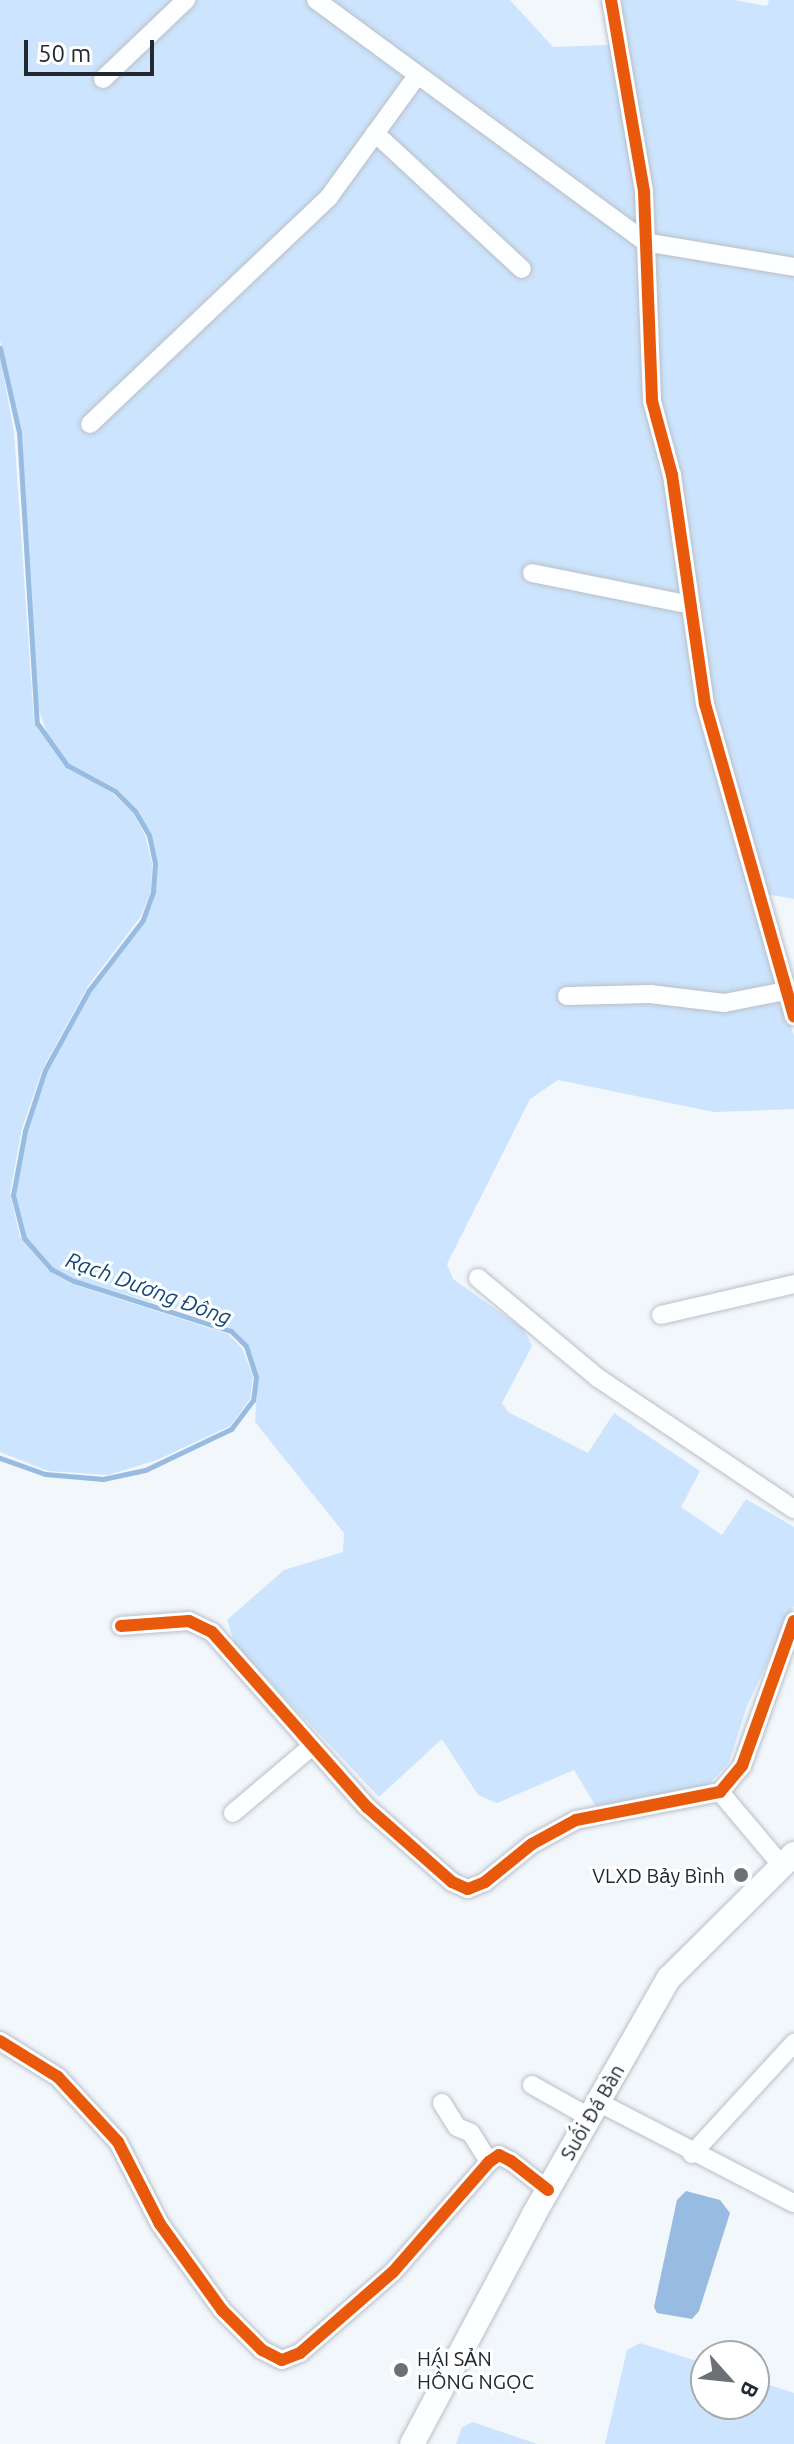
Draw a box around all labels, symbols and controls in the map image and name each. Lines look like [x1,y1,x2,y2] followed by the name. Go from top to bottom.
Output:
[28,24,158,74] scale bar
[38,40,91,67] text: 50 m
[63,1246,235,1330] water label: Rạch Dương Đông
[592,1863,725,1887] place label: VLXD Bảy Bình
[732,1866,750,1884] marker: VLXD Bảy Bình
[555,2060,629,2164] street label: Suối Đá Bàn
[690,2340,770,2420] north arrow
[417,2346,534,2393] place label: HÁI SẢN HỒNG NGỌC
[392,2361,410,2379] marker: HÁI SẢN HỒNG NGỌC
[736,2378,764,2402] text: B

